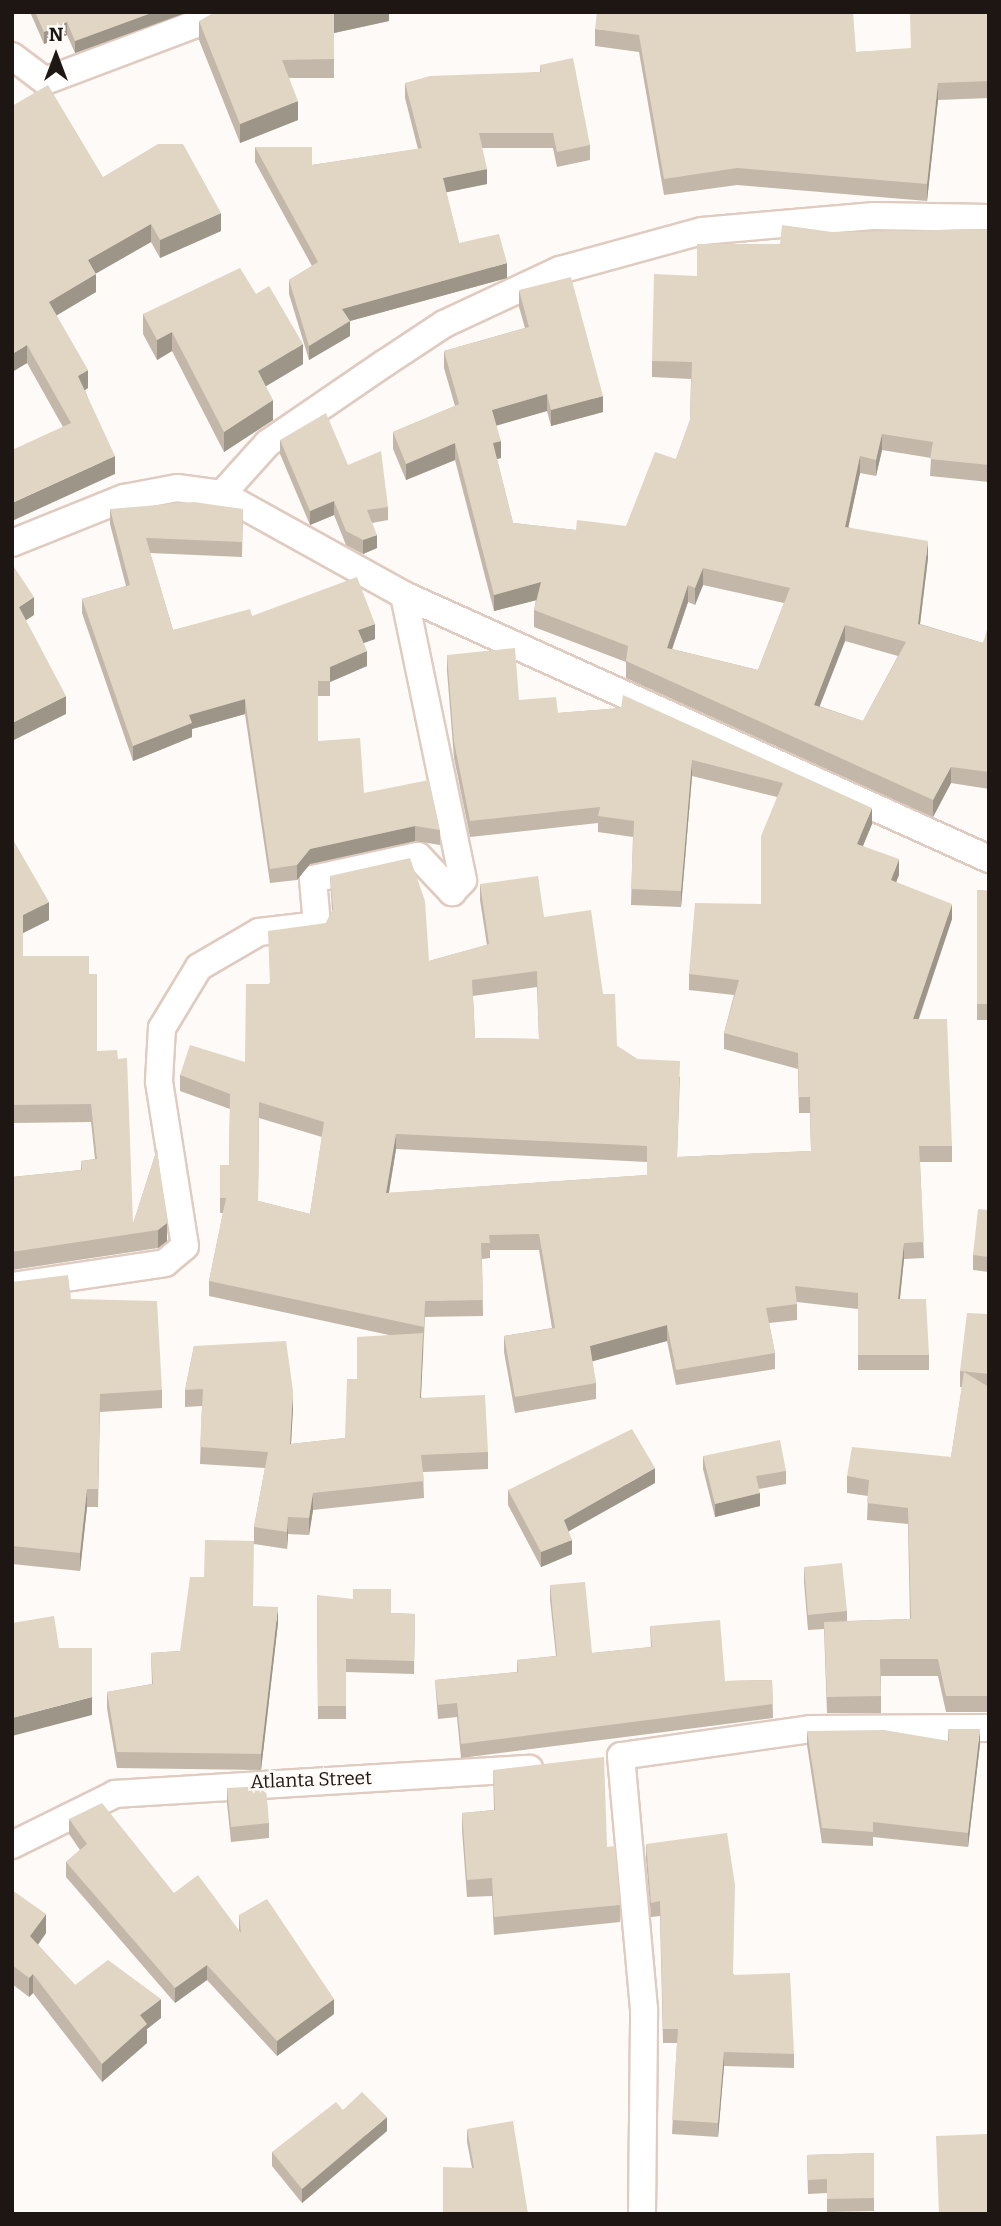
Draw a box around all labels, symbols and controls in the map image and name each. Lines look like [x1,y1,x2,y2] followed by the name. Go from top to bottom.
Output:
[21,21,91,91] north arrow
[49,23,63,46] text: N
[250,1766,372,1794] street label: Atlanta Street

